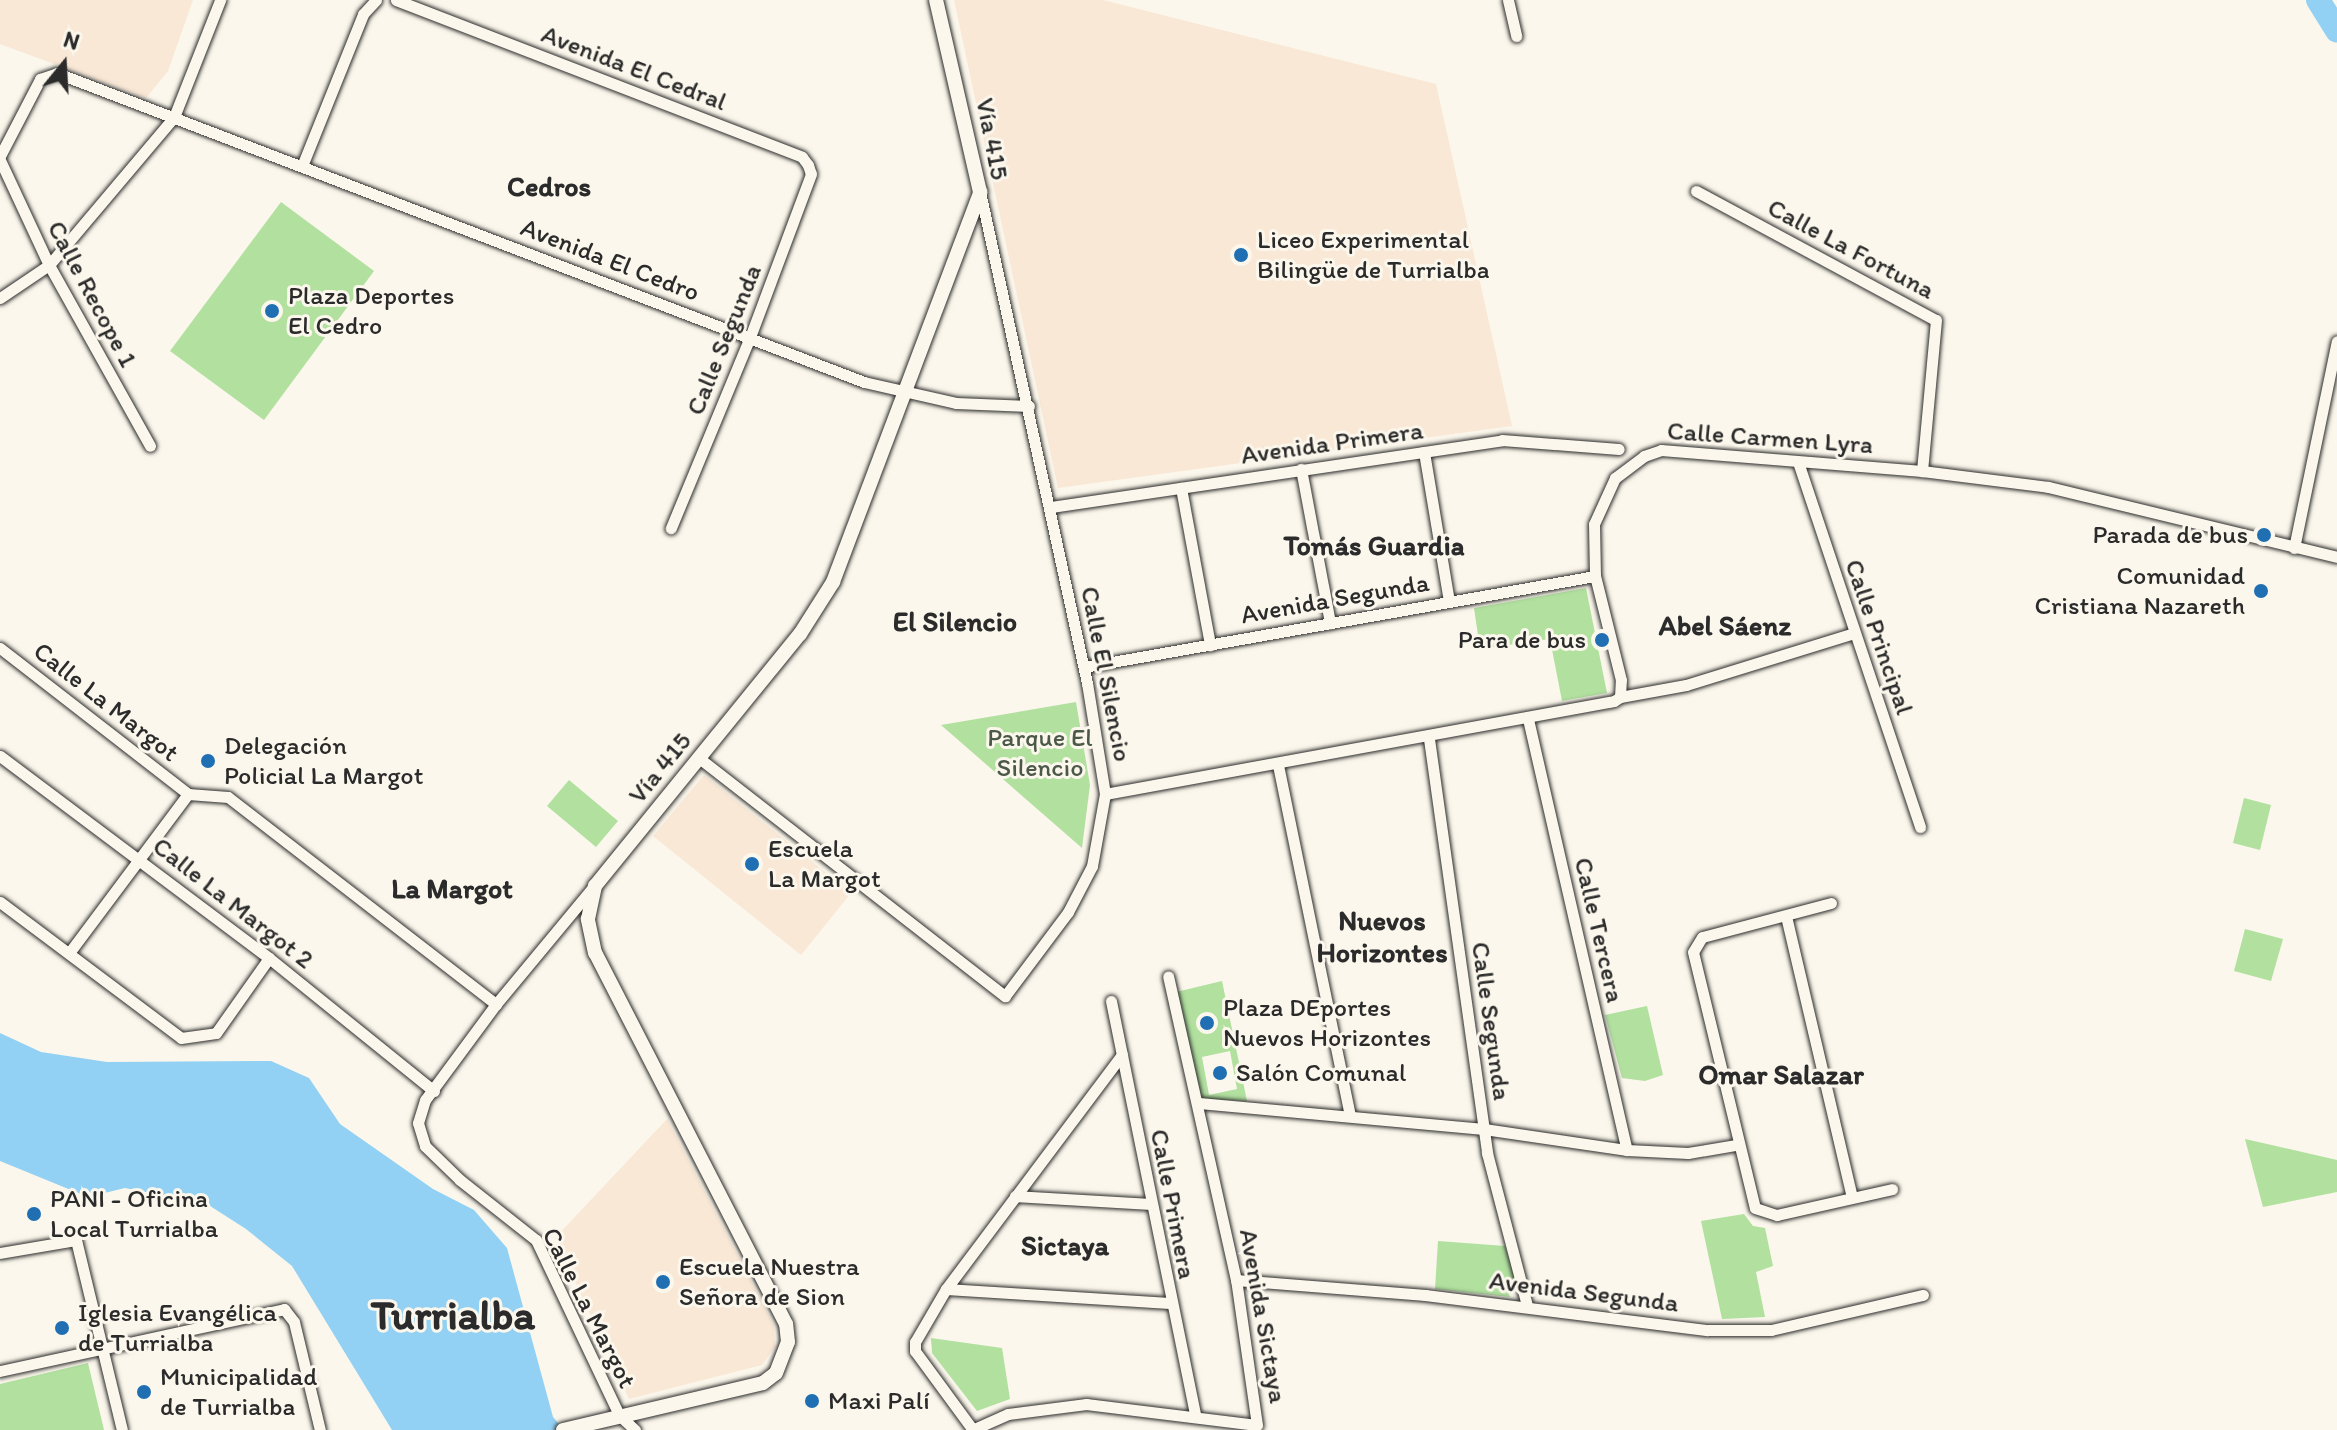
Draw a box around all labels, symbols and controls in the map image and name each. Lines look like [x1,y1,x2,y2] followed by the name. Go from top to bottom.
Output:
[537,18,731,118] street label: Avenida El Cedral
[24,24,104,104] north arrow
[60,26,83,56] text: N
[969,95,1015,183] street label: Vía 415
[507,169,591,203] district label: Cedros
[1762,192,1940,306] street label: Calle La Fortuna
[516,212,704,308] street label: Avenida El Cedro
[41,216,143,372] street label: Calle Recope 1
[1257,224,1489,286] place label: Liceo Experimental Bilingüe de Turrialba
[1232,246,1250,264] marker: Liceo Experimental Bilingüe de Turrialba
[680,260,768,420] street label: Calle Segunda
[288,280,454,342] place label: Plaza Deportes El Cedro
[263,302,281,320] marker: Plaza Deportes El Cedro
[1239,415,1425,471] street label: Avenida Primera
[1666,415,1874,461] street label: Calle Carmen Lyra
[2092,519,2248,551] place label: Parada de bus
[2255,526,2273,544] marker: Parada de bus
[1284,528,1464,562] district label: Tomás Guardia
[1838,555,1920,719] street label: Calle Principal
[2034,560,2245,622] place label: Comunidad Cristiana Nazareth
[1238,567,1432,631] street label: Avenida Segunda
[2252,582,2270,600] marker: Comunidad Cristiana Nazareth
[1074,584,1138,764] street label: Calle El Silencio
[893,604,1017,638] district label: El Silencio
[1659,608,1791,642] district label: Abel Sáenz
[1458,624,1586,656] place label: Para de bus
[1593,631,1611,649] marker: Para de bus
[27,635,185,769] street label: Calle La Margot
[987,722,1093,784] park label: Parque El Silencio
[622,726,698,810] street label: Vía 415
[224,730,424,792] place label: Delegación Policial La Margot
[199,752,217,770] marker: Delegación Policial La Margot
[146,830,320,976] street label: Calle La Margot 2
[768,833,881,894] place label: Escuela La Margot
[743,855,761,873] marker: Escuela La Margot
[1567,855,1631,1005] street label: Calle Tercera
[391,871,513,905] district label: La Margot
[1316,903,1448,969] district label: Nuevos Horizontes
[1464,940,1518,1102] street label: Calle Segunda
[1223,992,1432,1054] place label: Plaza DEportes Nuevos Horizontes
[1198,1014,1216,1032] marker: Plaza DEportes Nuevos Horizontes
[1236,1057,1405,1089] place label: Salón Comunal
[1698,1057,1864,1091] district label: Omar Salazar
[1211,1064,1229,1082] marker: Salón Comunal
[1143,1126,1203,1282] street label: Calle Primera
[50,1183,216,1244] place label: PANI - Oficina Local Turrialba
[25,1205,43,1223] marker: PANI - Oficina Local Turrialba
[535,1222,643,1394] street label: Calle La Margot
[1232,1226,1294,1406] street label: Avenida Sictaya
[1021,1228,1109,1262] district label: Sictaya
[679,1251,860,1312] place label: Escuela Nuestra Señora de Sion
[1487,1265,1681,1319] street label: Avenida Segunda
[654,1273,672,1291] marker: Escuela Nuestra Señora de Sion
[371,1290,535,1340] district label: Turrialba
[78,1297,277,1358] place label: Iglesia Evangélica de Turrialba
[53,1319,71,1337] marker: Iglesia Evangélica de Turrialba
[160,1361,317,1422] place label: Municipalidad de Turrialba
[135,1383,153,1401] marker: Municipalidad de Turrialba
[828,1385,929,1417] place label: Maxi Palí
[803,1392,821,1410] marker: Maxi Palí

